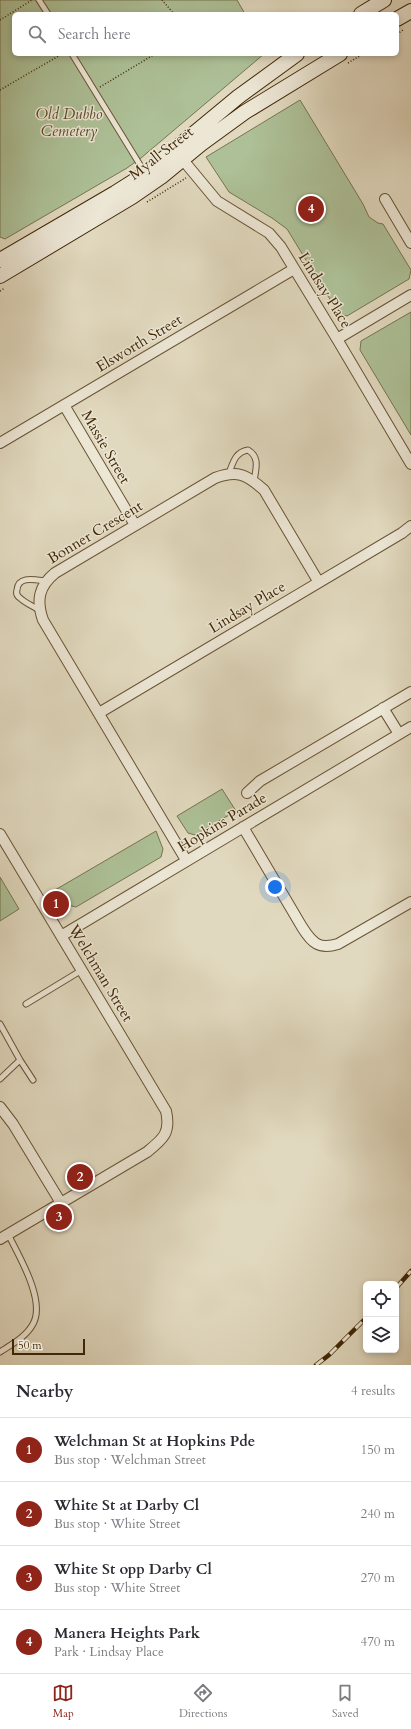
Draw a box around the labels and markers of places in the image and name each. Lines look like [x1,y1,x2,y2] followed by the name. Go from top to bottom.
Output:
[298,194,324,224] pin: 4
[43,889,69,919] pin: 1
[67,1162,93,1192] pin: 2
[46,1202,72,1232] pin: 3

